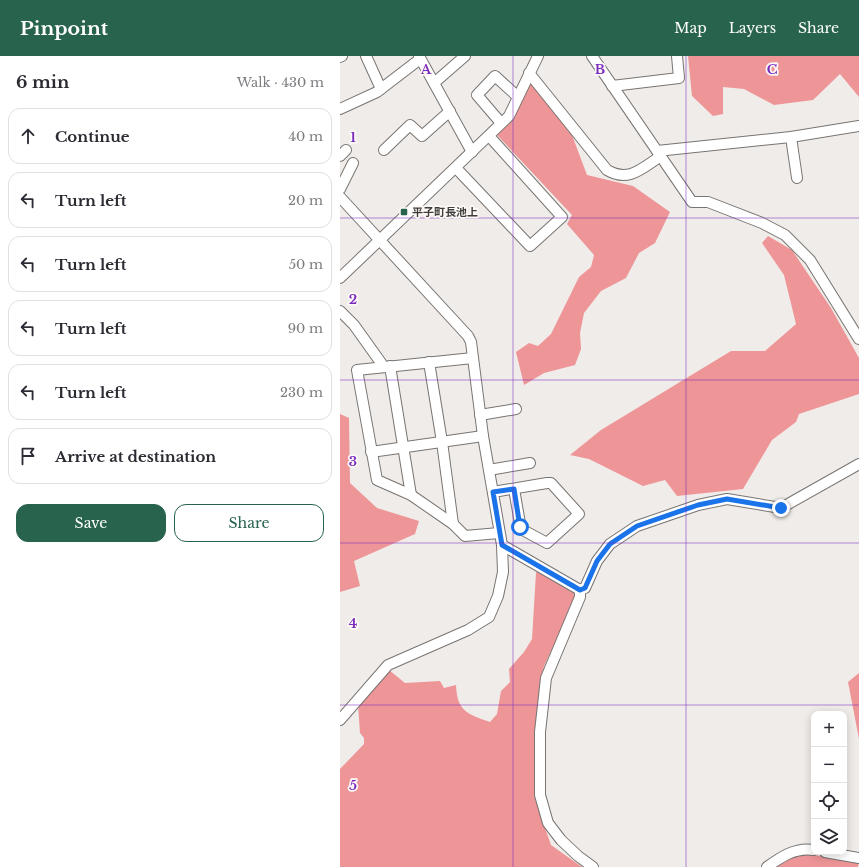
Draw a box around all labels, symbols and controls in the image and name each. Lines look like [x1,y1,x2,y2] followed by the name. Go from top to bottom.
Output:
[20,17,108,40] text: Pinpoint
[674,19,707,37] text: Map
[729,19,776,37] text: Layers
[798,19,839,37] text: Share
[420,61,432,78] text: A
[595,61,605,78] text: B
[767,61,778,78] text: C
[16,72,69,93] text: 6 min
[237,74,324,91] text: Walk · 430 m
[17,125,39,147] icon: ahead
[55,127,130,146] text: Continue
[288,128,323,145] text: 40 m
[350,129,356,146] text: 1
[17,189,39,211] icon: left
[55,191,126,210] text: Turn left
[288,192,323,209] text: 20 m
[412,205,478,219] place label: 平子町長池上
[399,207,409,217] marker: 平子町長池上
[17,253,39,275] icon: left
[55,255,126,274] text: Turn left
[289,256,323,273] text: 50 m
[349,291,357,308] text: 2
[17,317,39,339] icon: left
[55,319,126,338] text: Turn left
[288,320,323,337] text: 90 m
[17,381,39,403] icon: left
[55,383,126,402] text: Turn left
[280,384,323,401] text: 230 m
[17,445,39,467] icon: arrive
[55,447,216,466] text: Arrive at destination
[349,453,357,470] text: 3
[772,499,790,517] route end
[16,504,166,542] button: Save
[174,504,324,542] button: Share
[511,518,529,536] route start
[349,615,358,632] text: 4
[811,711,847,855] map controls
[811,711,847,747] button: +
[811,747,847,783] button: −
[349,777,357,794] text: 5
[811,783,847,819] button: locate
[811,819,847,855] button: layers

